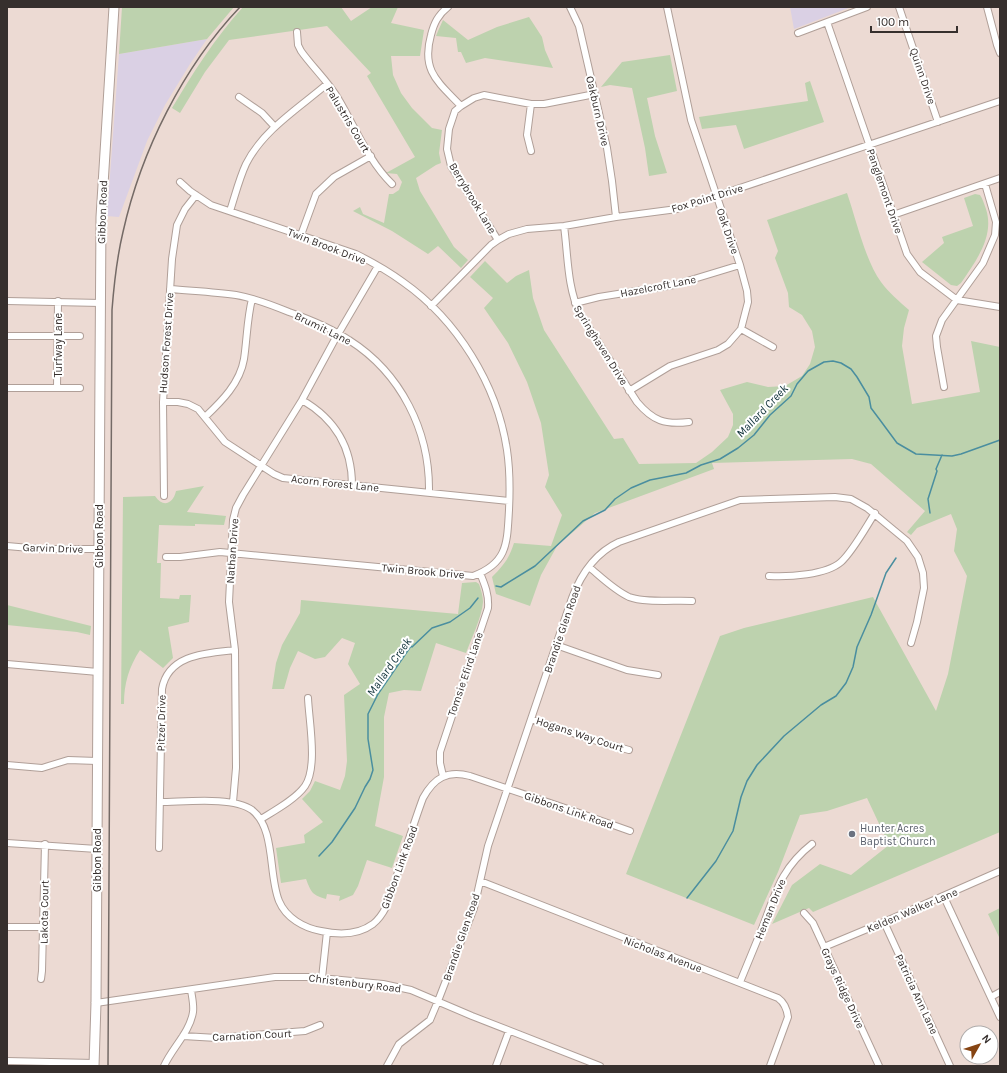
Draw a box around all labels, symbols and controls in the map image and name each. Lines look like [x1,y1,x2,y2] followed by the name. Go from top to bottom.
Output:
[871,8,957,34] scale bar
[877,15,909,29] text: 100 m
[907,46,938,106] street label: Quinn Drive
[583,75,612,148] street label: Oakburn Drive
[323,84,372,155] street label: Palustris Court
[864,147,905,236] street label: Panglemont Drive
[446,160,499,236] street label: Berrybrook Lane
[95,180,110,244] street label: Gibbon Road
[670,181,745,216] street label: Fox Point Drive
[714,207,742,256] street label: Oak Drive
[286,226,368,268] street label: Twin Brook Drive
[619,273,697,300] street label: Hazelcroft Lane
[156,292,177,394] street label: Hudson Forest Drive
[571,303,631,388] street label: Springhaven Drive
[292,309,353,348] street label: Brumit Lane
[52,312,65,377] street label: Turfway Lane
[733,381,791,440] water label: Mallard Creek
[290,472,380,495] street label: Acorn Forest Lane
[93,504,106,568] street label: Gibbon Road
[224,518,241,584] street label: Nathan Drive
[22,541,84,556] street label: Garvin Drive
[381,561,465,582] street label: Twin Brook Drive
[541,584,584,675] street label: Brandie Glen Road
[445,630,486,718] street label: Tomsie Efird Lane
[364,634,415,699] water label: Mallard Creek
[155,694,168,751] street label: Pitzer Drive
[534,714,625,755] street label: Hogans Way Court
[522,789,615,832] street label: Gibbons Link Road
[860,822,936,848] place label: Hunter Acres Baptist Church
[378,824,421,911] street label: Gibbon Link Road
[91,828,104,892] street label: Gibbon Road
[847,829,857,839] marker: Hunter Acres Baptist Church
[752,877,789,941] street label: Heman Drive
[37,880,52,944] street label: Lakota Court
[865,885,960,935] street label: Kelden Walker Lane
[440,892,483,983] street label: Brandie Glen Road
[622,934,704,976] street label: Nicholas Avenue
[818,946,867,1031] street label: Grays Ridge Drive
[892,952,941,1037] street label: Patricia Ann Lane
[308,971,402,996] street label: Christenbury Road
[959,1025,999,1065] north arrow
[212,1027,292,1044] street label: Carnation Court
[979,1032,994,1046] text: N

